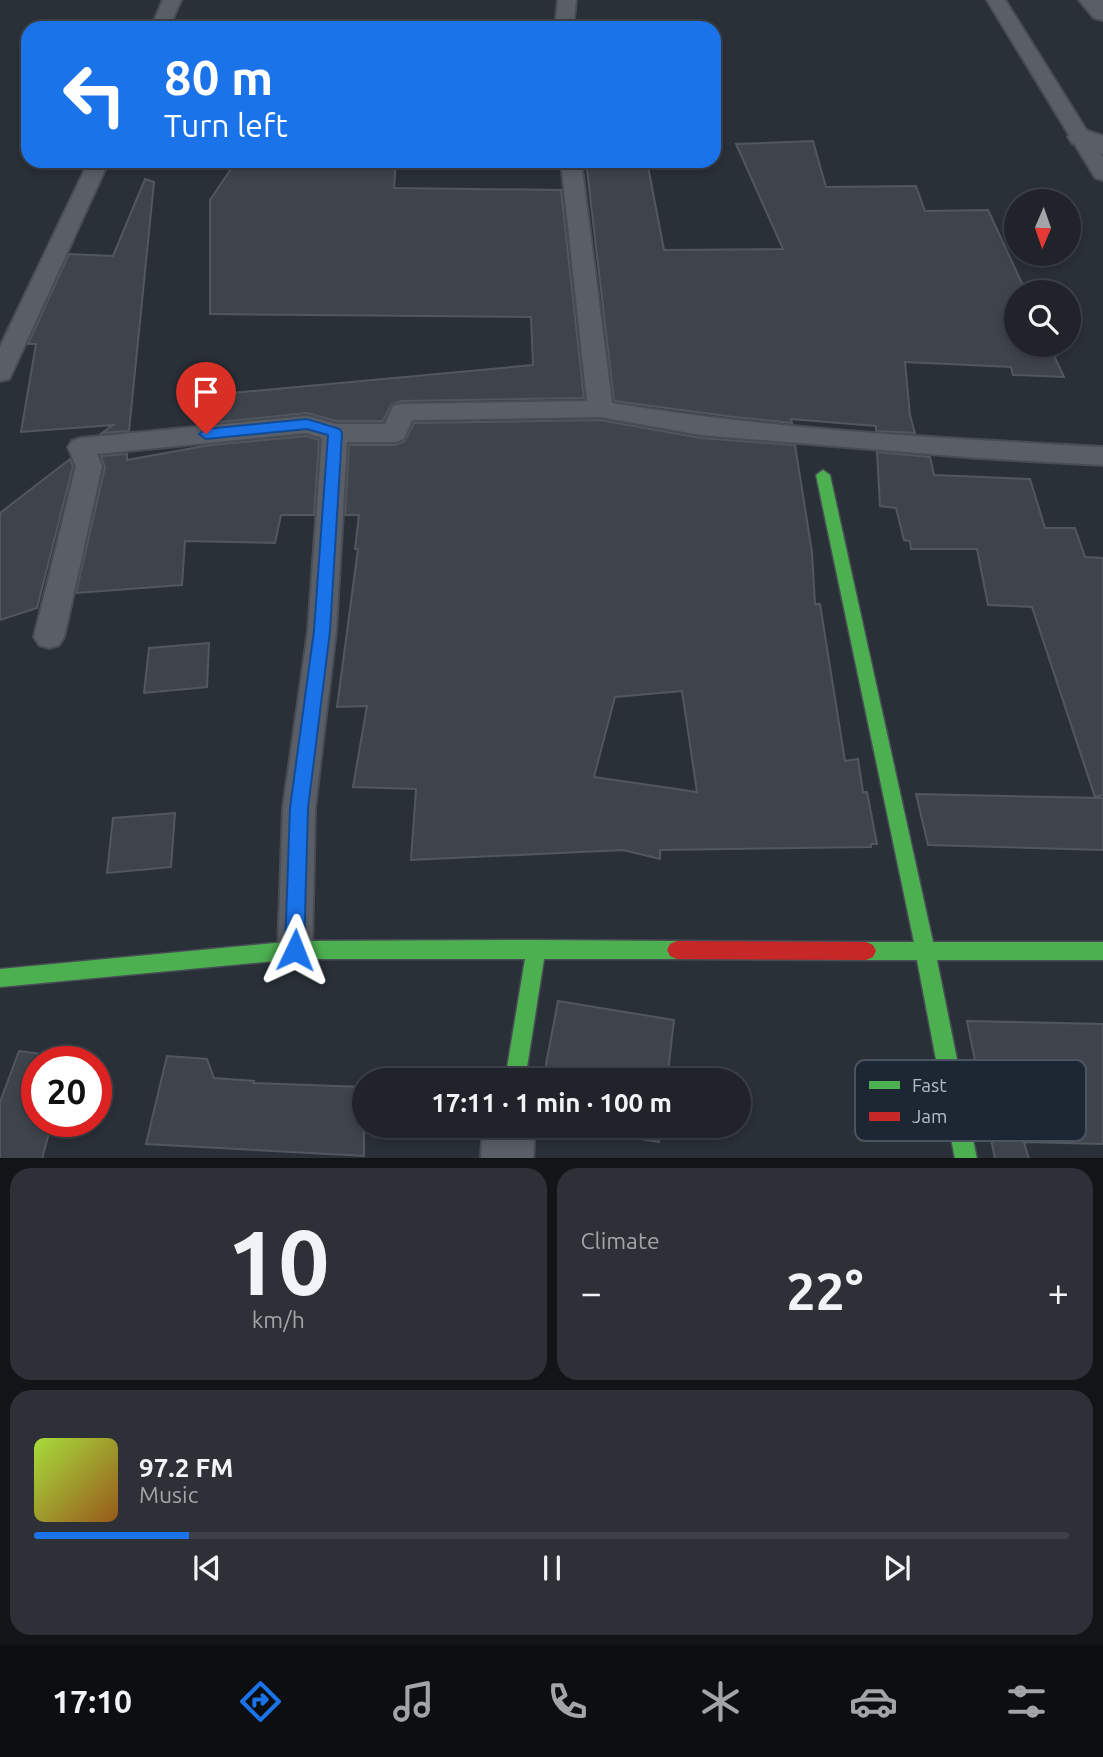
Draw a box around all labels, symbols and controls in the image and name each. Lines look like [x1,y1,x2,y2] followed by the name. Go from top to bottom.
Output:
[49,49,140,140] icon: left
[164,49,273,104] text: 80 m
[164,107,288,143] text: Turn left
[1004,189,1082,266] north arrow
[1004,189,1081,357] map controls
[1004,280,1081,357] button: search
[176,362,236,434] pin
[187,373,225,411] icon: arrive
[258,913,332,987] position arrow
[21,1046,112,1137] speed limit sign: 20
[855,1060,1086,1141] legend
[912,1074,947,1096] text: Fast
[431,1088,672,1117] text: 17:11 · 1 min · 100 m
[912,1105,948,1127] text: Jam
[227,1210,330,1312] text: 10
[581,1228,660,1253] text: Climate
[786,1262,863,1320] text: 22°
[581,1271,602,1313] text: −
[1048,1271,1069,1313] text: +
[252,1307,305,1332] text: km/h
[139,1453,233,1482] text: 97.2 FM
[139,1482,198,1507] text: Music
[188,1549,226,1587] icon: previous
[533,1549,571,1587] icon: pause
[878,1549,916,1587] icon: next
[236,1677,285,1726] icon: directions
[389,1677,438,1726] icon: music
[543,1677,592,1726] icon: phone
[696,1677,745,1726] icon: climate
[849,1677,898,1726] icon: car
[1002,1677,1051,1726] icon: filters
[52,1683,132,1719] text: 17:10

